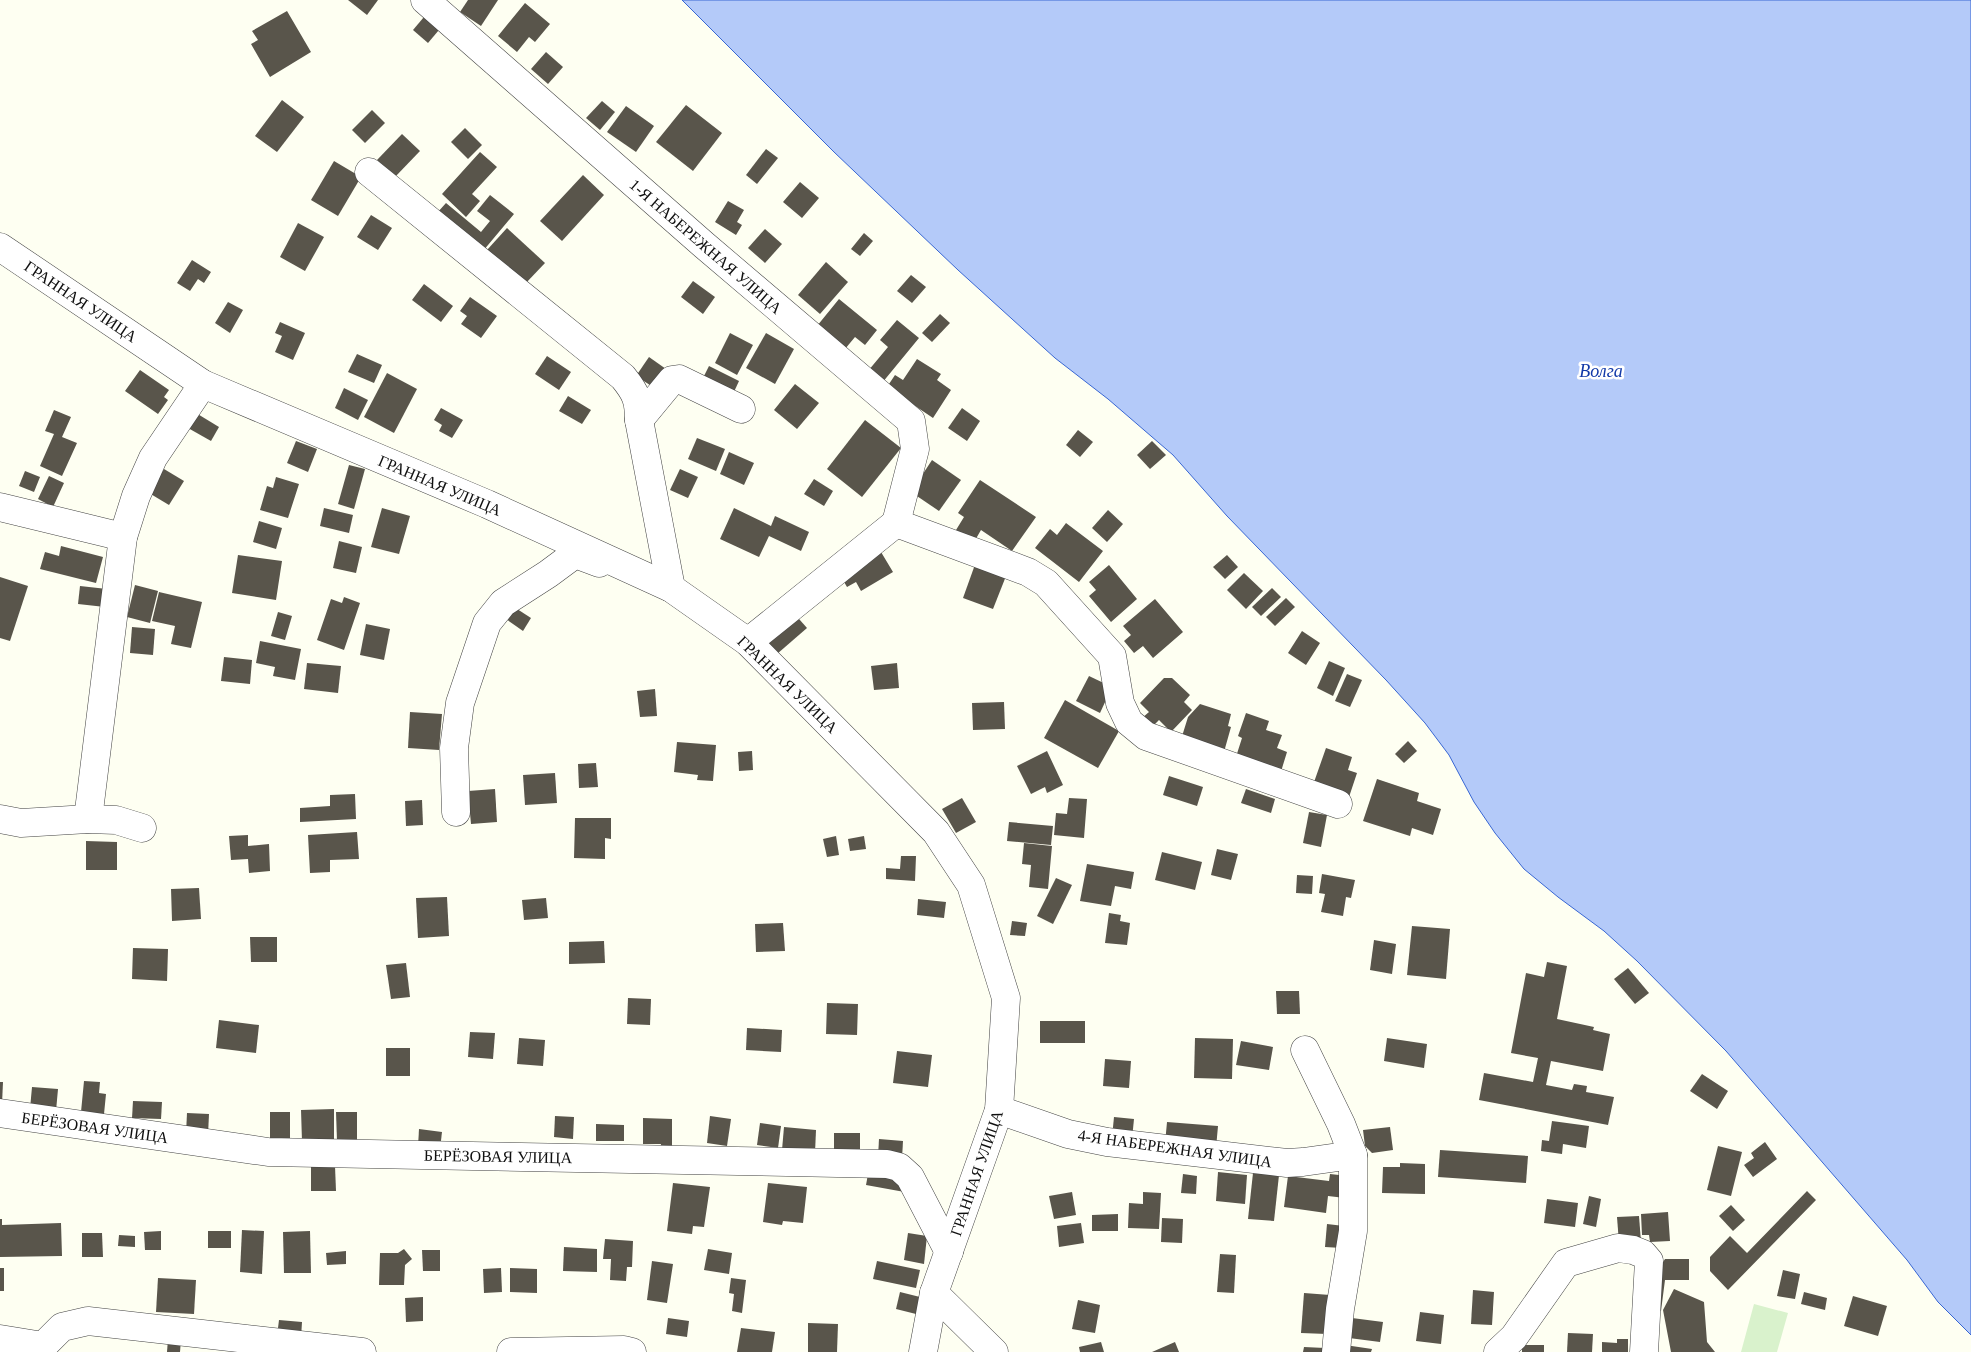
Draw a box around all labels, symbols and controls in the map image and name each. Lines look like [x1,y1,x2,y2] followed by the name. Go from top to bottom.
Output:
[626,176,786,318] street label: 1-Я НАБЕРЕЖНАЯ УЛИЦА
[21,257,141,346] street label: ГРАННАЯ УЛИЦА
[1579,361,1623,381] water label: Волга
[375,452,504,520] street label: ГРАННАЯ УЛИЦА
[734,632,841,737] street label: ГРАННАЯ УЛИЦА
[947,1108,1007,1239] street label: ГРАННАЯ УЛИЦА
[20,1109,170,1147] street label: БЕРЁЗОВАЯ УЛИЦА
[1077,1126,1274,1172] street label: 4-Я НАБЕРЕЖНАЯ УЛИЦА
[424,1147,573,1167] street label: БЕРЁЗОВАЯ УЛИЦА

